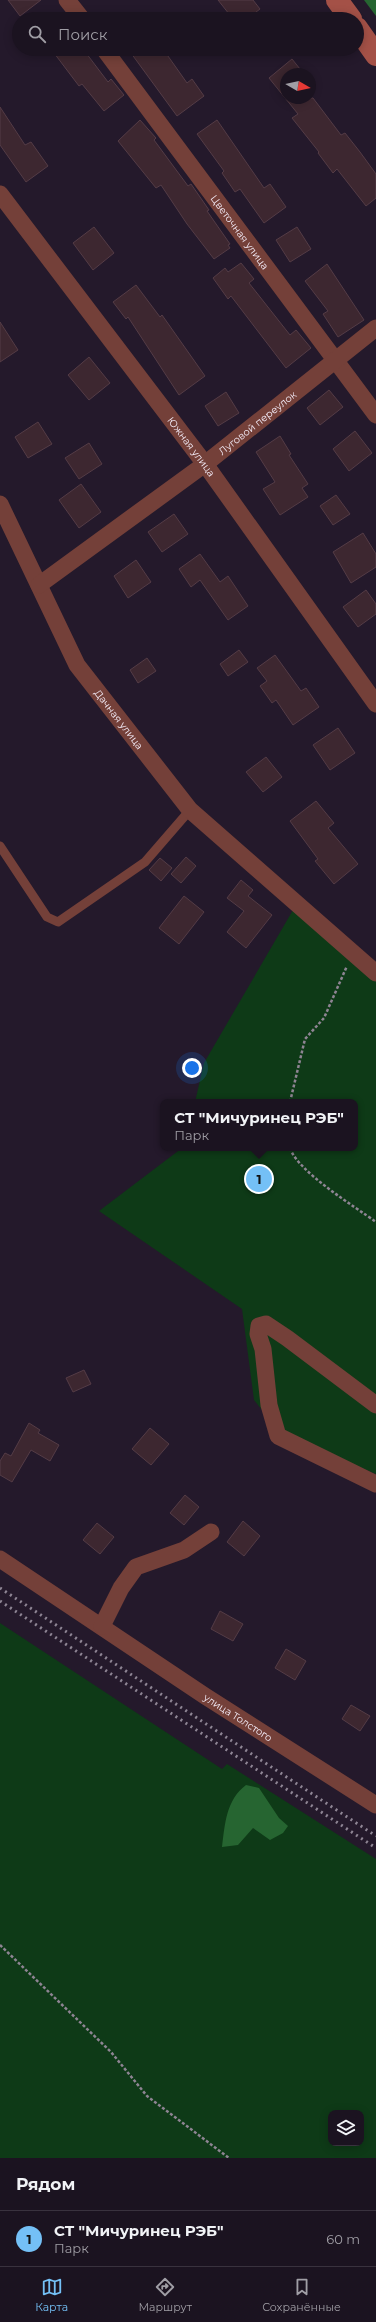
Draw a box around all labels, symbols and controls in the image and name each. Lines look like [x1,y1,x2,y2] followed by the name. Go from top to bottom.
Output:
[12,12,364,56] search box
[26,23,48,45] icon: search
[58,25,107,44] text: Поиск
[280,68,316,104] north arrow
[208,192,272,272] street label: Цветочная улица
[215,387,299,458] street label: Луговой переулок
[165,414,218,479] street label: Южная улица
[92,687,146,752] street label: Дачная улица
[182,1058,202,1078] your location
[160,1099,358,1151] popup
[174,1108,344,1127] text: СТ "Мичуринец РЭБ"
[174,1127,209,1143] text: Парк
[246,1164,272,1194] pin: 1
[201,1690,275,1744] street label: улица Толстого
[328,2110,364,2146] map controls
[328,2110,364,2146] button: layers
[16,2174,75,2194] text: Рядом
[54,2221,223,2240] text: СТ "Мичуринец РЭБ"
[26,2231,32,2247] text: 1
[326,2231,360,2247] text: 60 m
[54,2240,89,2256] text: Парк
[35,2276,68,2314] tab: Карта
[138,2276,192,2314] tab: Маршрут
[262,2276,341,2314] tab: Сохранённые

